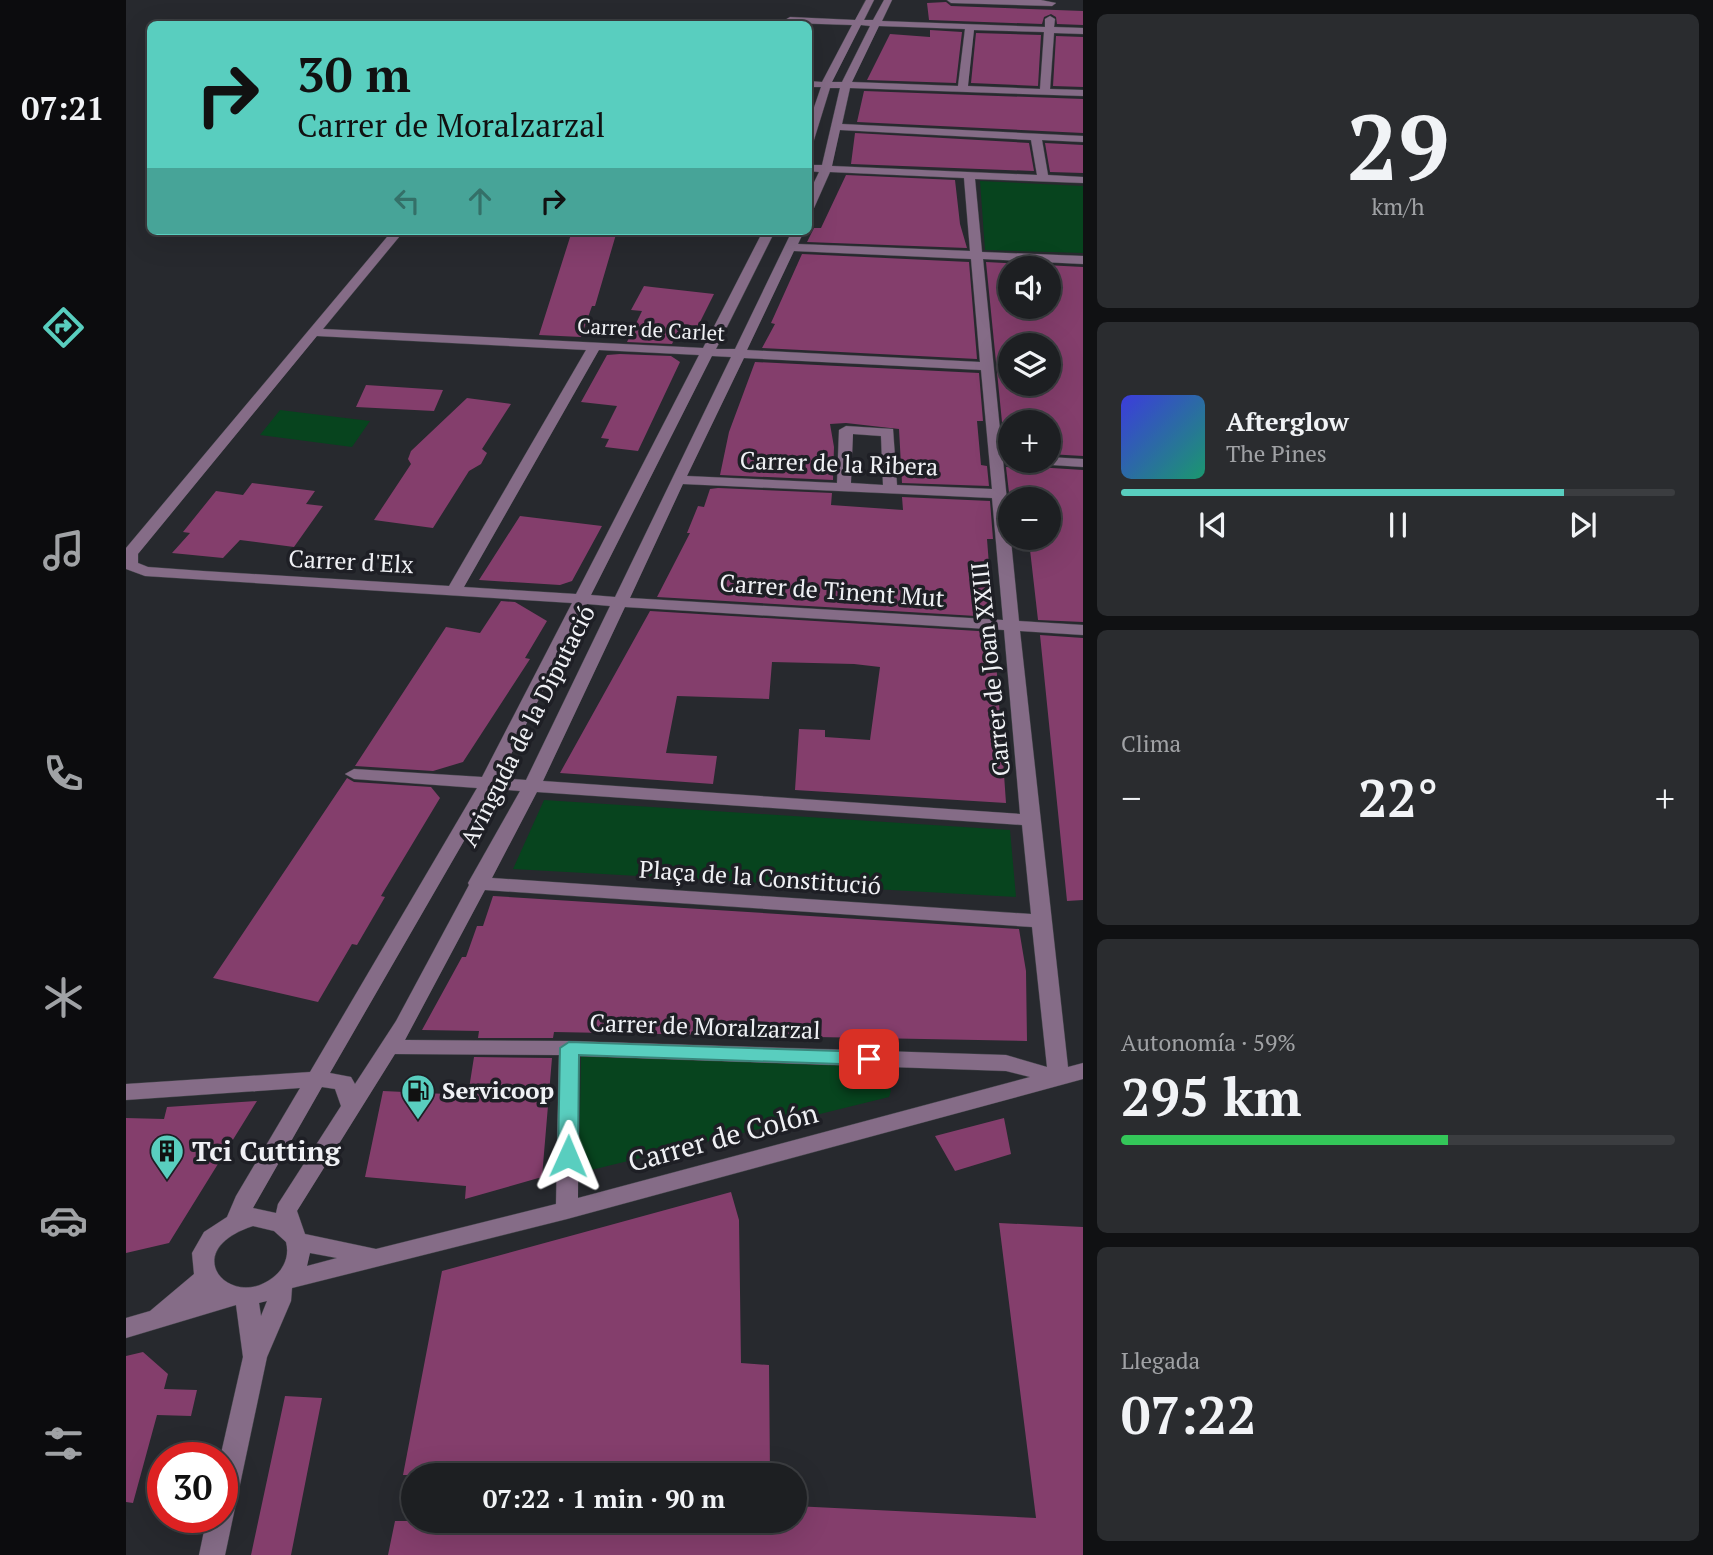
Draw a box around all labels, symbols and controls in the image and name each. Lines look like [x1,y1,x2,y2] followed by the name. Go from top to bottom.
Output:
[297,41,411,106] text: 30 m
[182,49,273,140] icon: right
[1347,85,1449,206] text: 29
[21,87,105,129] text: 07:21
[297,104,605,146] text: Carrer de Moralzarzal
[388,182,426,220] icon: left
[461,182,499,220] icon: ahead
[534,182,572,220] icon: right
[1371,191,1425,222] text: km/h
[998,256,1061,550] map controls
[998,256,1061,319] button: sound
[39,303,88,352] icon: directions
[576,311,726,347] street label: Carrer de Carlet
[998,333,1061,396] button: layers
[1226,404,1349,438] text: Afterglow
[998,410,1061,473] button: +
[1226,438,1327,469] text: The Pines
[739,444,939,482] street label: Carrer de la Ribera
[998,487,1061,550] button: −
[1194,506,1232,544] icon: previous
[1379,506,1417,544] icon: pause
[1564,506,1602,544] icon: next
[39,526,88,575] icon: music
[288,542,415,580] street label: Carrer d'Elx
[963,560,1017,778] street label: Carrer de Joan XXIII
[719,566,946,614] street label: Carrer de Tinent Mut
[452,599,602,852] street label: Avinguda de la Diputació
[1121,728,1181,759] text: Clima
[39,749,88,798] icon: phone
[1358,763,1438,832] text: 22°
[1121,773,1141,823] text: −
[1655,773,1675,823] text: +
[638,853,882,901] street label: Plaça de la Constitució
[39,973,88,1022] icon: climate
[589,1006,821,1046] street label: Carrer de Moralzarzal
[1121,1027,1296,1058] text: Autonomía · 59%
[839,1029,899,1089] pin
[850,1040,888,1078] icon: arrive
[1121,1062,1302,1131] text: 295 km
[399,1072,437,1121] fuel station icon: Servicoop
[442,1074,554,1106] place label: Servicoop
[624,1093,822,1180] street label: Carrer de Colón
[531,1119,605,1193] position arrow
[148,1132,186,1181] building icon: Tci Cutting
[192,1132,342,1169] place label: Tci Cutting
[39,1196,88,1245] icon: car
[1121,1345,1200,1376] text: Llegada
[1121,1380,1256,1449] text: 07:22
[39,1419,88,1468] icon: filters
[147,1442,238,1533] speed limit sign: 30
[483,1481,725,1515] text: 07:22 · 1 min · 90 m

